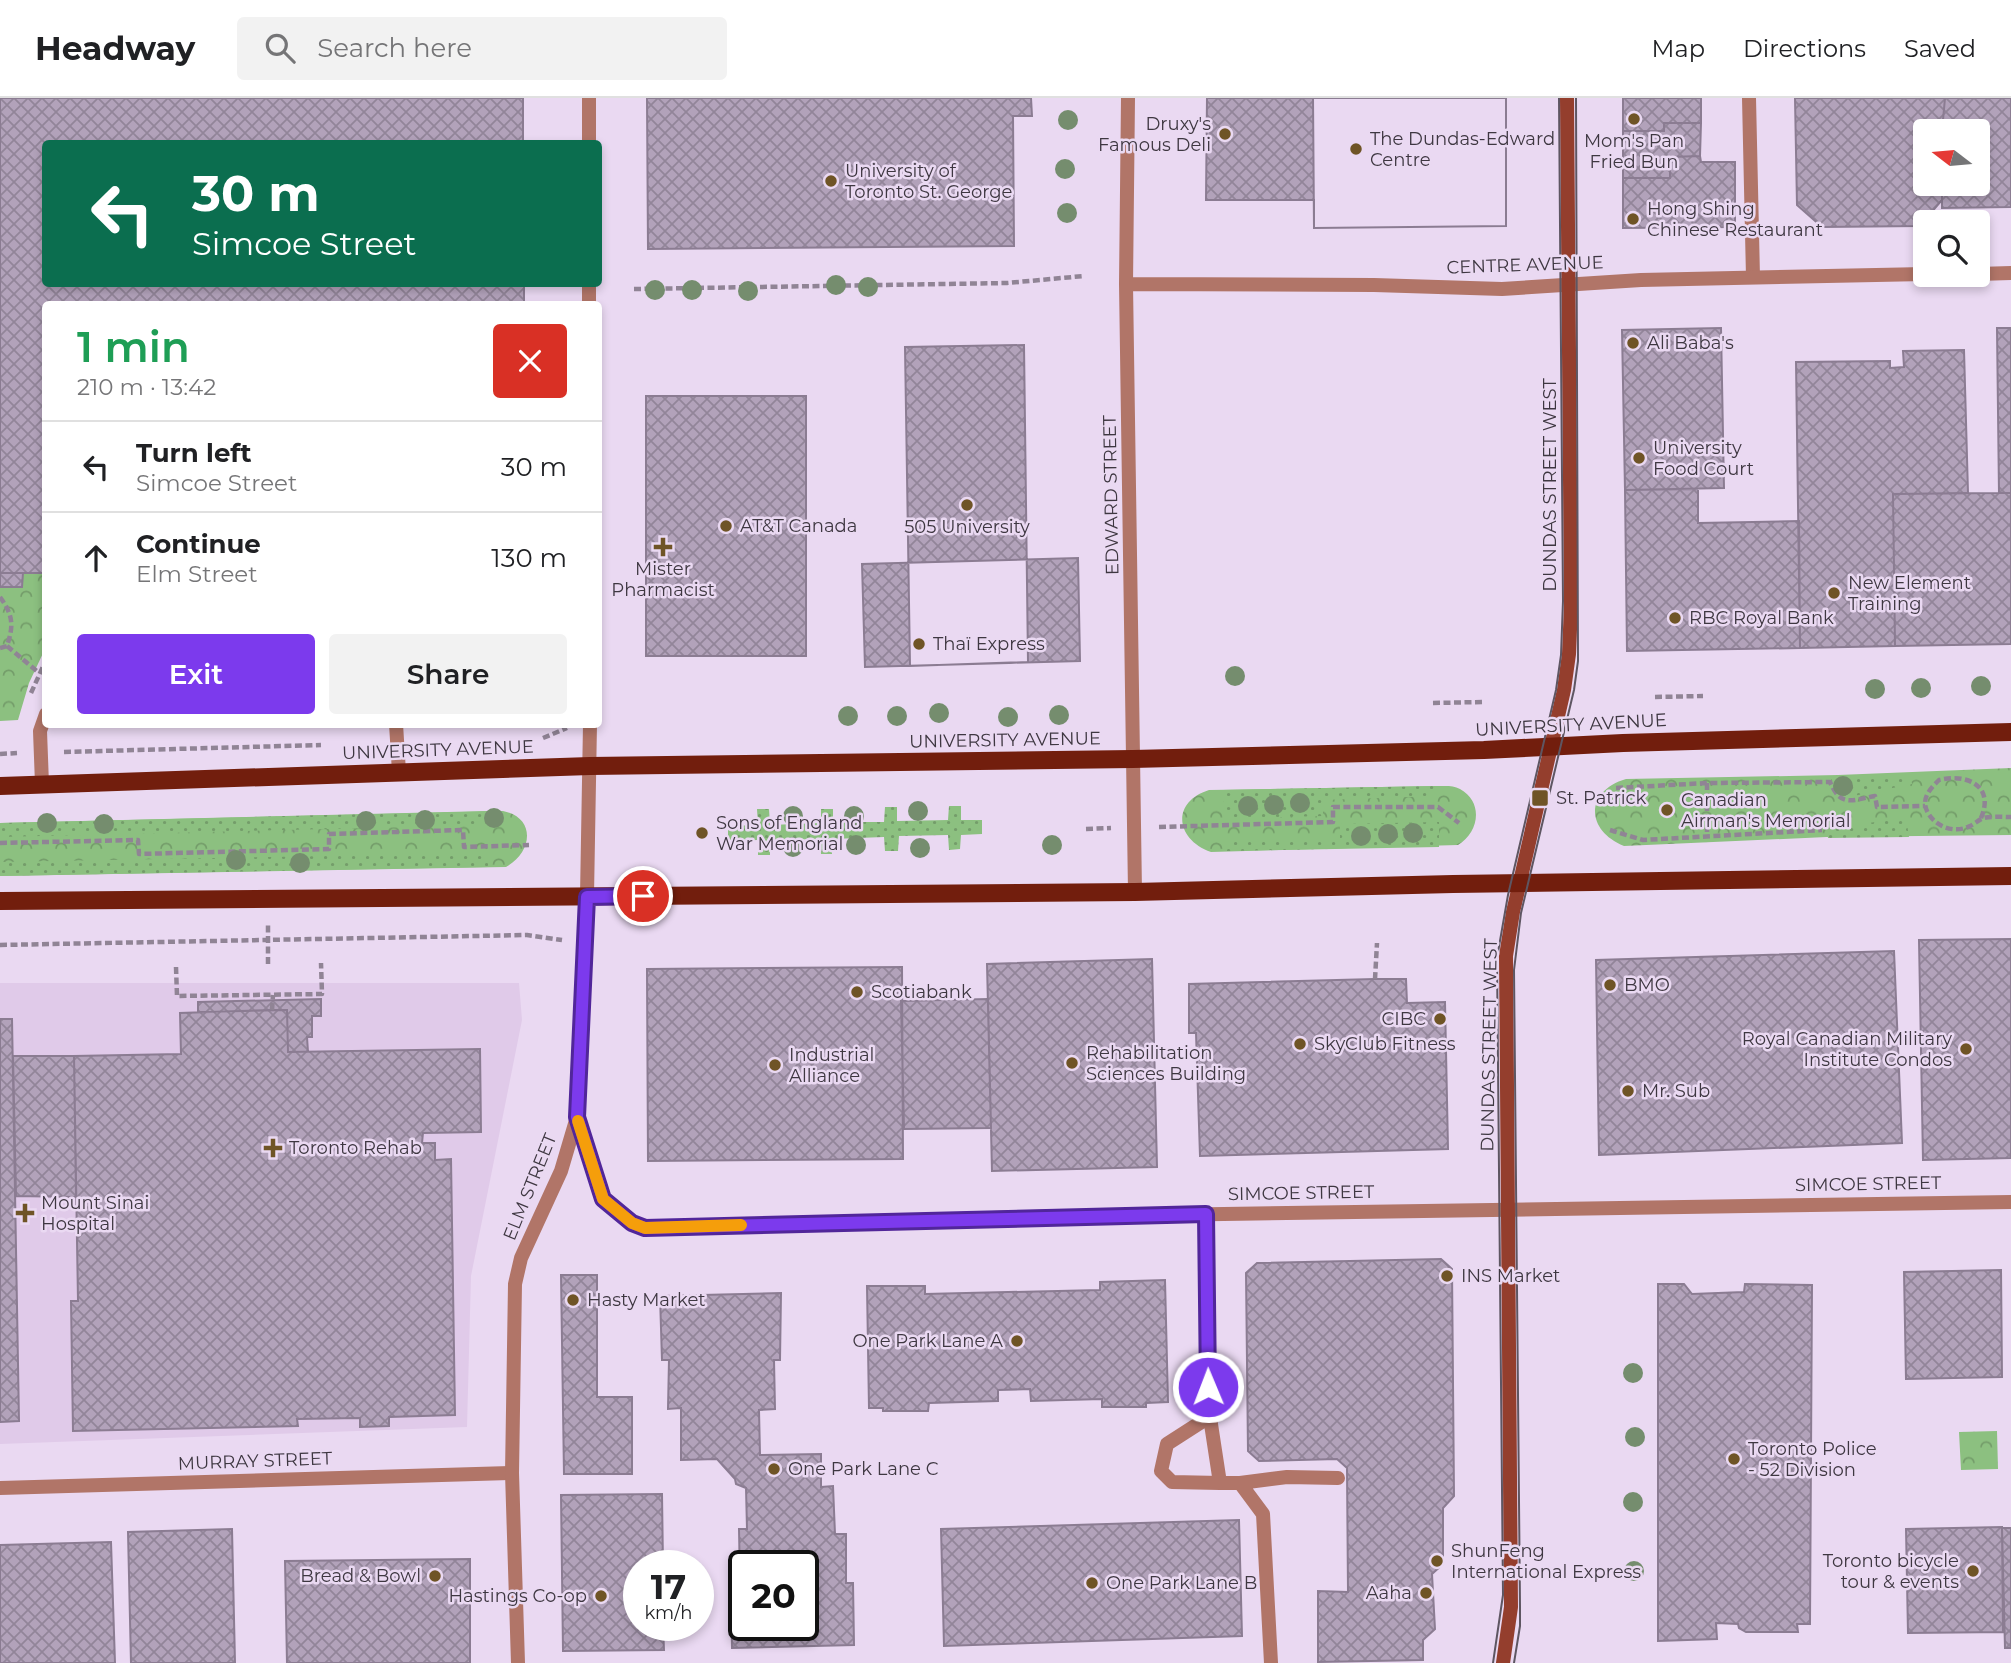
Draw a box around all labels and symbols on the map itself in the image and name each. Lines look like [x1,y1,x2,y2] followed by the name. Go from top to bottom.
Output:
[1626,111,1642,127] marker: Mom's Pan Fried Bun
[1098,113,1211,156] place label: Druxy's Famous Deli
[1913,119,1990,196] north arrow
[1217,126,1233,142] marker: Druxy's Famous Deli
[1370,128,1555,171] place label: The Dundas-Edward Centre
[1584,130,1684,173] place label: Mom's Pan Fried Bun
[1348,141,1364,157] marker: The Dundas-Edward Centre
[845,160,1013,203] place label: University of Toronto St. George
[823,173,839,189] marker: University of Toronto St. George
[1647,198,1823,241] place label: Hong Shing Chinese Restaurant
[1625,211,1641,227] marker: Hong Shing Chinese Restaurant
[1446,251,1604,279] street label: CENTRE AVENUE
[1647,332,1734,354] place label: Ali Baba's
[1625,335,1641,351] marker: Ali Baba's
[1539,378,1561,592] street label: DUNDAS STREET WEST
[1099,414,1123,575] street label: EDWARD STREET
[1653,437,1754,480] place label: University Food Court
[1631,450,1647,466] marker: University Food Court
[959,497,975,513] marker: 505 University
[740,515,857,537] place label: AT&T Canada
[904,516,1030,538] place label: 505 University
[718,518,734,534] marker: AT&T Canada
[655,539,671,555] marker: Mister Pharmacist
[611,558,715,601] place label: Mister Pharmacist
[1848,572,1971,615] place label: New Element Training
[1826,585,1842,601] marker: New Element Training
[1689,607,1834,629] place label: RBC Royal Bank
[1667,610,1683,626] marker: RBC Royal Bank
[933,633,1045,655] place label: Thaï Express
[911,636,927,652] marker: Thaï Express
[1475,709,1667,741] street label: UNIVERSITY AVENUE
[909,727,1101,753] street label: UNIVERSITY AVENUE
[342,736,534,764] street label: UNIVERSITY AVENUE
[1556,787,1647,809] place label: St. Patrick
[1530,788,1550,808] marker: St. Patrick
[1681,789,1851,832] place label: Canadian Airman's Memorial
[1659,802,1675,818] marker: Canadian Airman's Memorial
[716,812,863,855] place label: Sons of England War Memorial
[694,825,710,841] marker: Sons of England War Memorial
[613,866,673,926] pin
[1476,937,1502,1152] street label: DUNDAS STREET WEST
[1624,974,1670,996] place label: BMO
[1602,977,1618,993] marker: BMO
[871,981,972,1003] place label: Scotiabank
[849,984,865,1000] marker: Scotiabank
[1381,1008,1426,1030] place label: CIBC
[1432,1011,1448,1027] marker: CIBC
[1742,1028,1952,1071] place label: Royal Canadian Military Institute Condos
[1314,1033,1456,1055] place label: SkyClub Fitness
[1292,1036,1308,1052] marker: SkyClub Fitness
[1958,1041,1974,1057] marker: Royal Canadian Military Institute Condos
[1086,1042,1246,1085] place label: Rehabilitation Sciences Building
[789,1044,874,1087] place label: Industrial Alliance
[1064,1055,1080,1071] marker: Rehabilitation Sciences Building
[767,1057,783,1073] marker: Industrial Alliance
[1642,1080,1710,1102] place label: Mr. Sub
[1620,1083,1636,1099] marker: Mr. Sub
[499,1130,562,1244] street label: ELM STREET
[289,1137,422,1159] place label: Toronto Rehab
[263,1138,283,1158] marker: Toronto Rehab
[1795,1172,1942,1196] street label: SIMCOE STREET
[1228,1181,1375,1205] street label: SIMCOE STREET
[41,1192,149,1235] place label: Mount Sinai Hospital
[15,1203,35,1223] marker: Mount Sinai Hospital
[1461,1265,1560,1287] place label: INS Market
[1439,1268,1455,1284] marker: INS Market
[587,1289,706,1311] place label: Hasty Market
[565,1292,581,1308] marker: Hasty Market
[852,1330,1003,1352] place label: One Park Lane A
[1009,1333,1025,1349] marker: One Park Lane A
[1171,1350,1245,1424] position arrow
[1748,1438,1877,1481] place label: Toronto Police - 52 Division
[177,1447,333,1475] street label: MURRAY STREET
[1726,1451,1742,1467] marker: Toronto Police - 52 Division
[788,1458,939,1480] place label: One Park Lane C
[766,1461,782,1477] marker: One Park Lane C
[1451,1540,1641,1583] place label: ShunFeng International Express
[728,1550,819,1641] speed limit sign: 20
[1823,1550,1959,1593] place label: Toronto bicycle tour & events
[1429,1553,1445,1569] marker: ShunFeng International Express
[1965,1563,1981,1579] marker: Toronto bicycle tour & events
[300,1565,421,1587] place label: Bread & Bowl
[427,1568,443,1584] marker: Bread & Bowl
[1106,1572,1257,1594] place label: One Park Lane B
[1084,1575,1100,1591] marker: One Park Lane B
[1366,1582,1412,1604] place label: Aaha
[448,1585,587,1607] place label: Hastings Co-op
[1418,1585,1434,1601] marker: Aaha
[593,1588,609,1604] marker: Hastings Co-op

